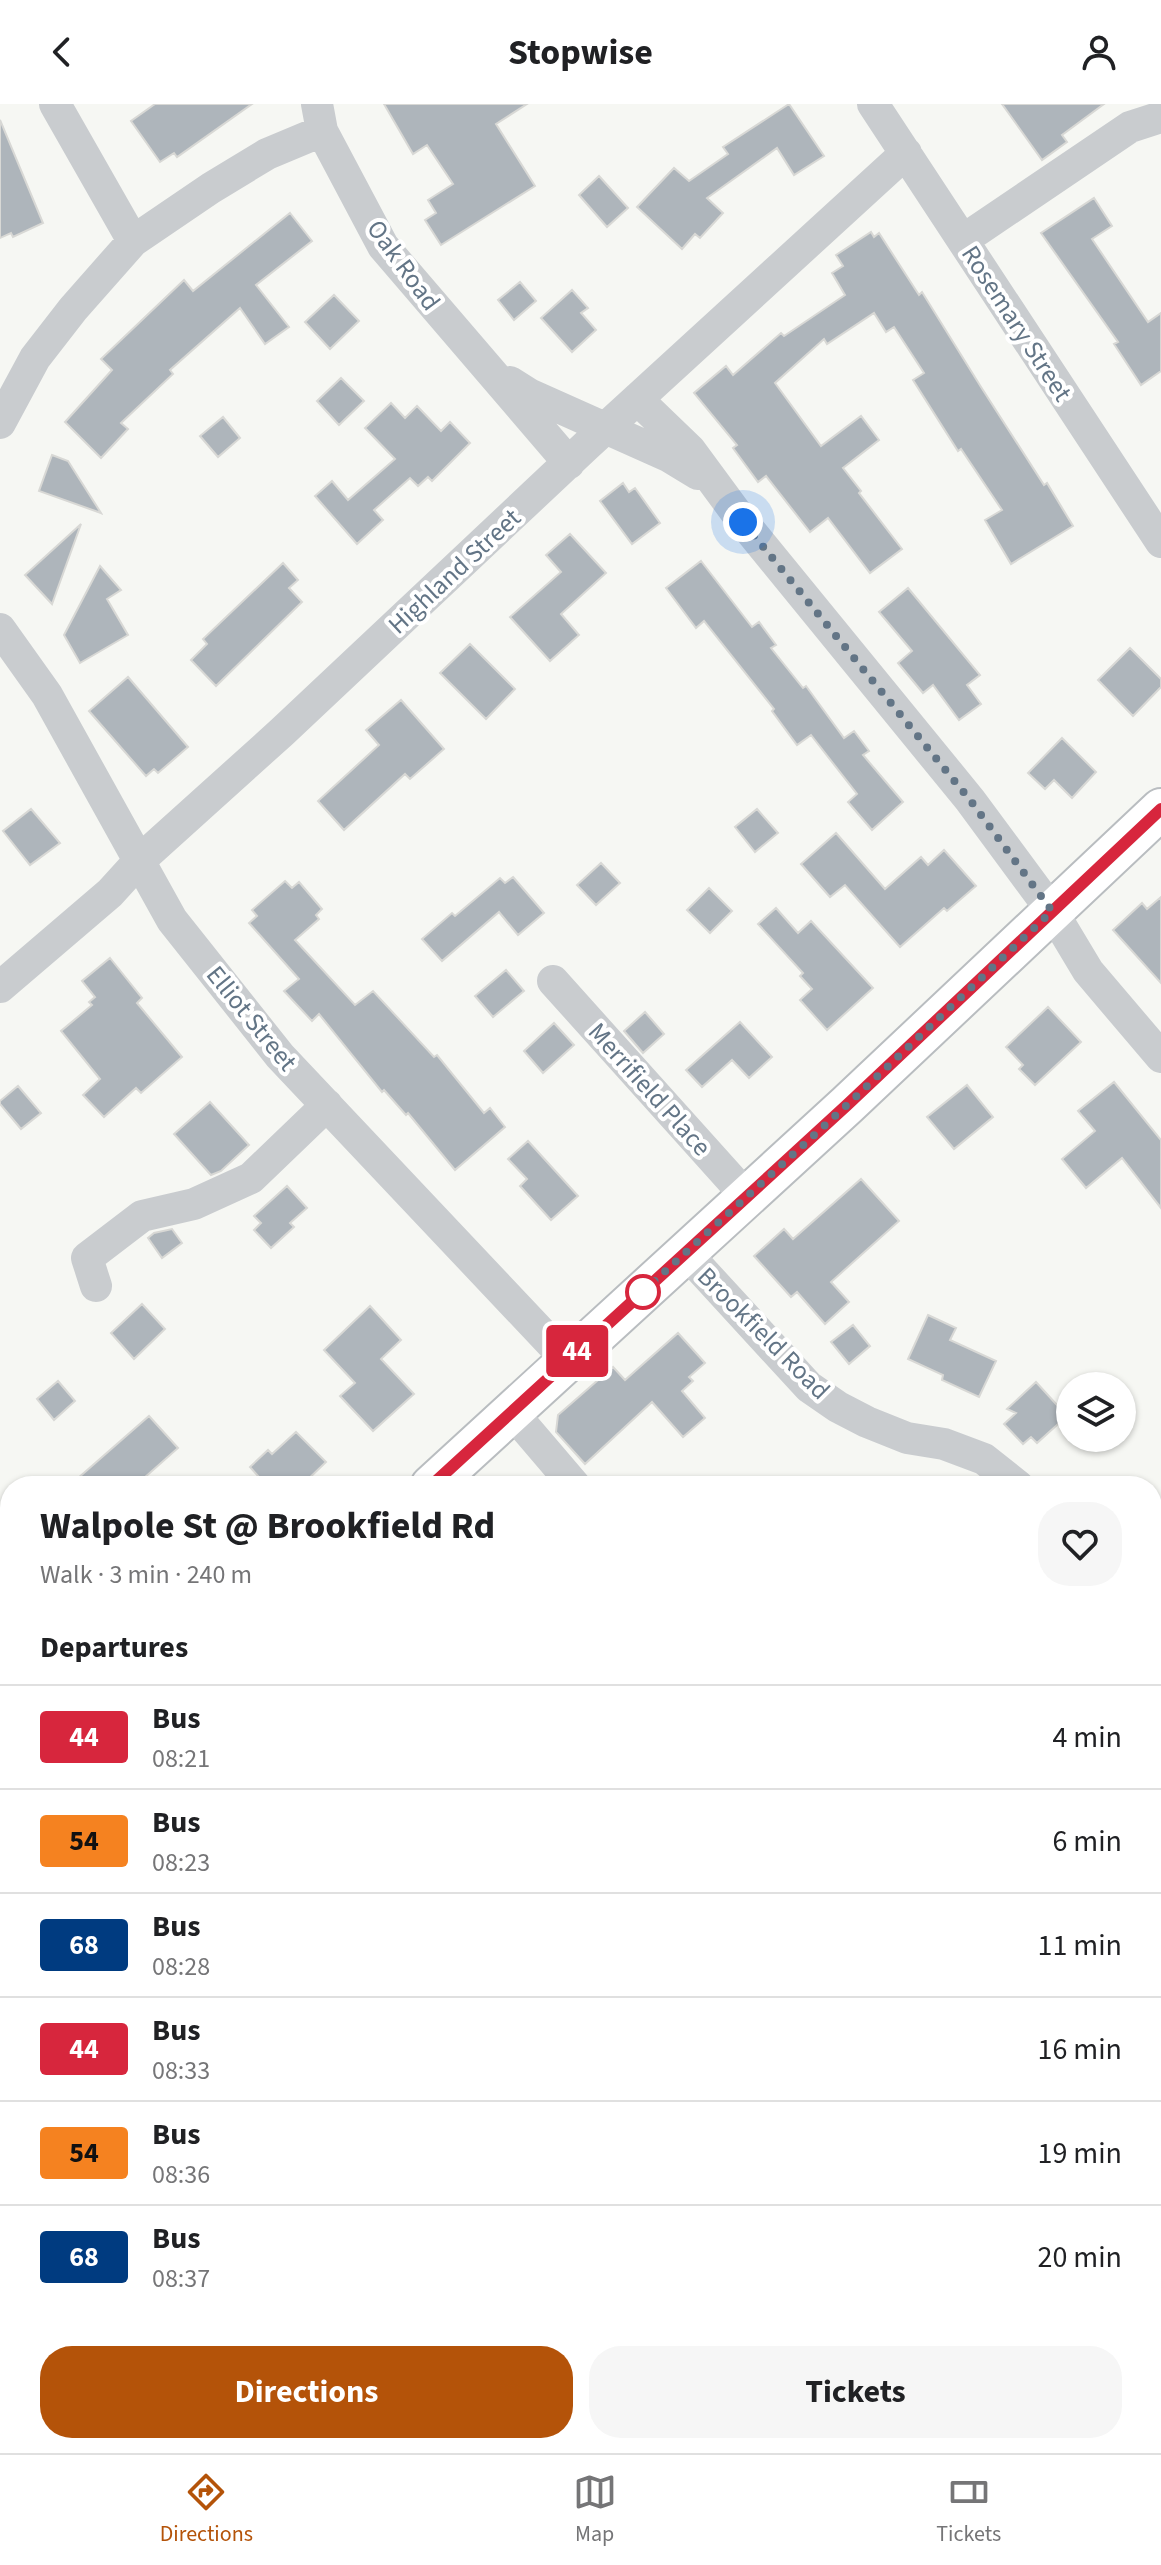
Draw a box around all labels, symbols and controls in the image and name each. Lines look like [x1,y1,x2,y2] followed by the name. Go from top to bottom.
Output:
[508,27,653,78] text: Stopwise
[40,30,84,74] icon: back
[1077,30,1121,74] icon: person
[358,212,449,318] street label: Oak Road
[952,238,1081,409] street label: Rosemary Street
[380,500,529,643] street label: Highland Street
[723,502,763,542] your location
[198,958,306,1079] street label: Elliot Street
[580,1015,720,1164] street label: Merrifield Place
[689,1259,838,1408] street label: Brookfield Road
[626,1275,660,1309] unlabelled marker
[541,1325,613,1377] line badge: 44
[562,1331,592,1371] text: 44
[1056,1372,1136,1452] map controls
[1056,1372,1136,1452] button: layers
[40,1499,495,1553] text: Walpole St @ Brookfield Rd
[1038,1502,1122,1586] button: heart
[40,1556,252,1593] text: Walk · 3 min · 240 m
[40,1626,188,1669] text: Departures
[152,1697,200,1740] text: Bus
[1052,1716,1122,1759] text: 4 min
[69,1717,99,1757] text: 44
[152,1740,210,1777] text: 08:21
[152,1801,200,1844] text: Bus
[1052,1820,1122,1863] text: 6 min
[69,1821,99,1861] text: 54
[152,1844,210,1881] text: 08:23
[152,1905,200,1948] text: Bus
[1038,1924,1122,1967] text: 11 min
[69,1925,99,1965] text: 68
[152,1948,210,1985] text: 08:28
[152,2009,200,2052] text: Bus
[1038,2028,1122,2071] text: 16 min
[69,2029,99,2069] text: 44
[152,2052,210,2089] text: 08:33
[152,2113,200,2156] text: Bus
[1038,2132,1122,2175] text: 19 min
[69,2133,99,2173] text: 54
[152,2156,210,2193] text: 08:36
[152,2217,200,2260] text: Bus
[1038,2236,1122,2279] text: 20 min
[69,2237,99,2277] text: 68
[152,2260,210,2297] text: 08:37
[40,2346,573,2438] button: Directions
[589,2346,1122,2438] button: Tickets
[160,2470,253,2550] tab: Directions
[573,2470,617,2550] tab: Map
[936,2470,1001,2550] tab: Tickets

